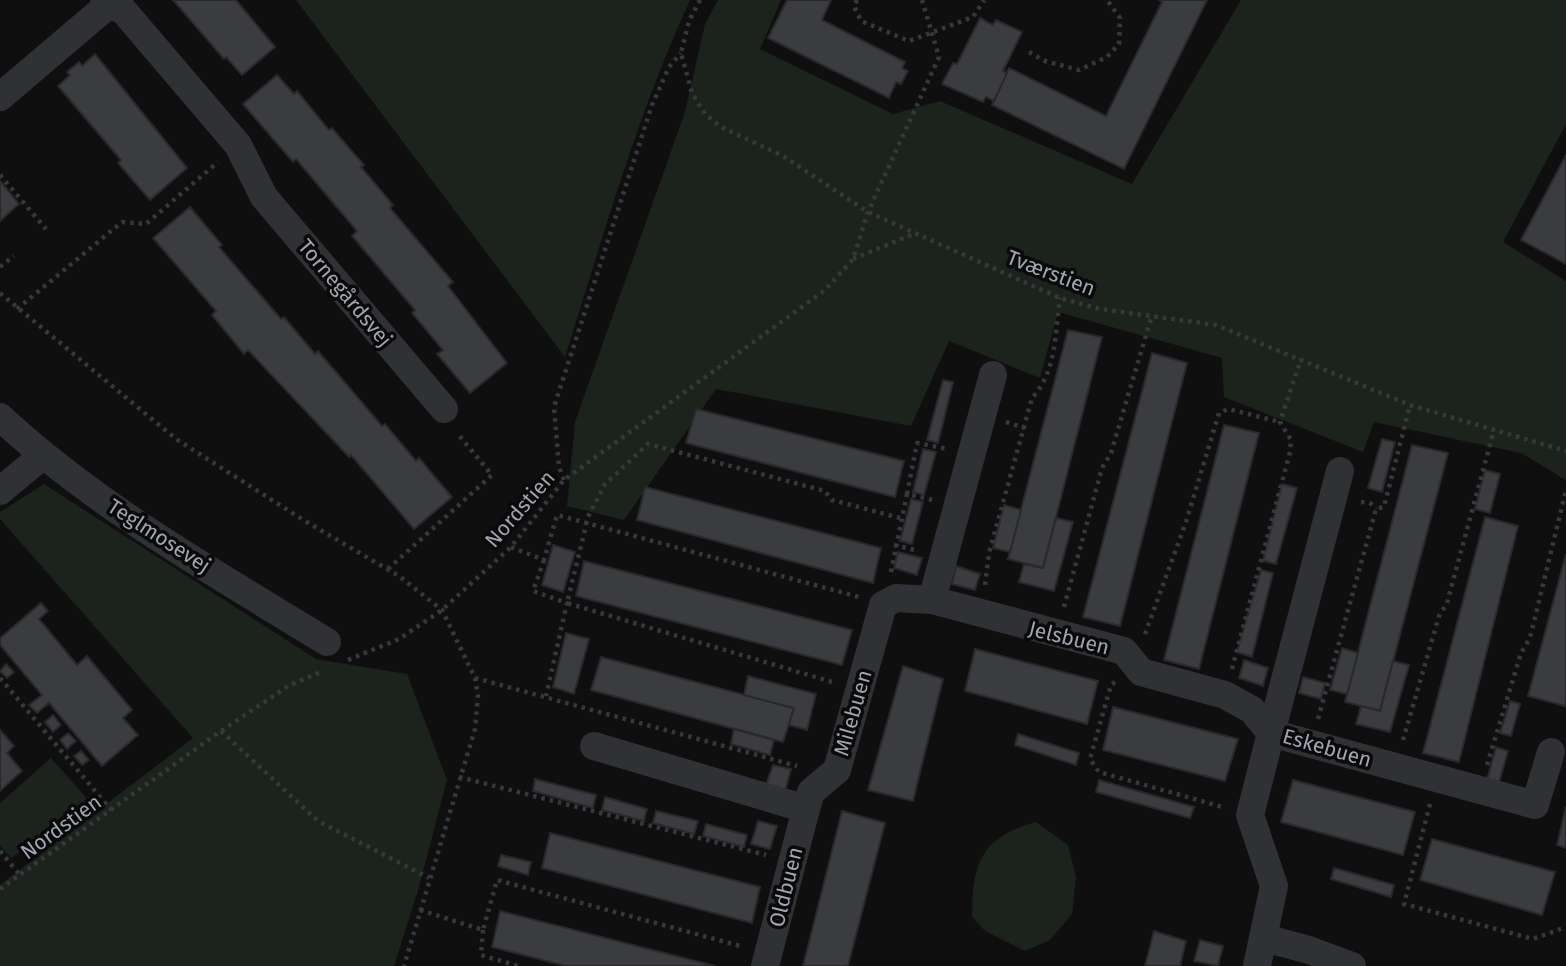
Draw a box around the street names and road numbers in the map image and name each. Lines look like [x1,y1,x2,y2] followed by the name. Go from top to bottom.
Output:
[292,234,398,352] street label: Tornegårdsvej
[1003,244,1099,302] street label: Tværstien
[479,465,561,553] street label: Nordstien
[103,493,215,579] street label: Teglmosevej
[1026,615,1112,661] street label: Jelsbuen
[828,667,878,759] street label: Milebuen
[1279,723,1375,773] street label: Eskebuen
[15,789,107,865] street label: Nordstien
[764,844,808,930] street label: Oldbuen

